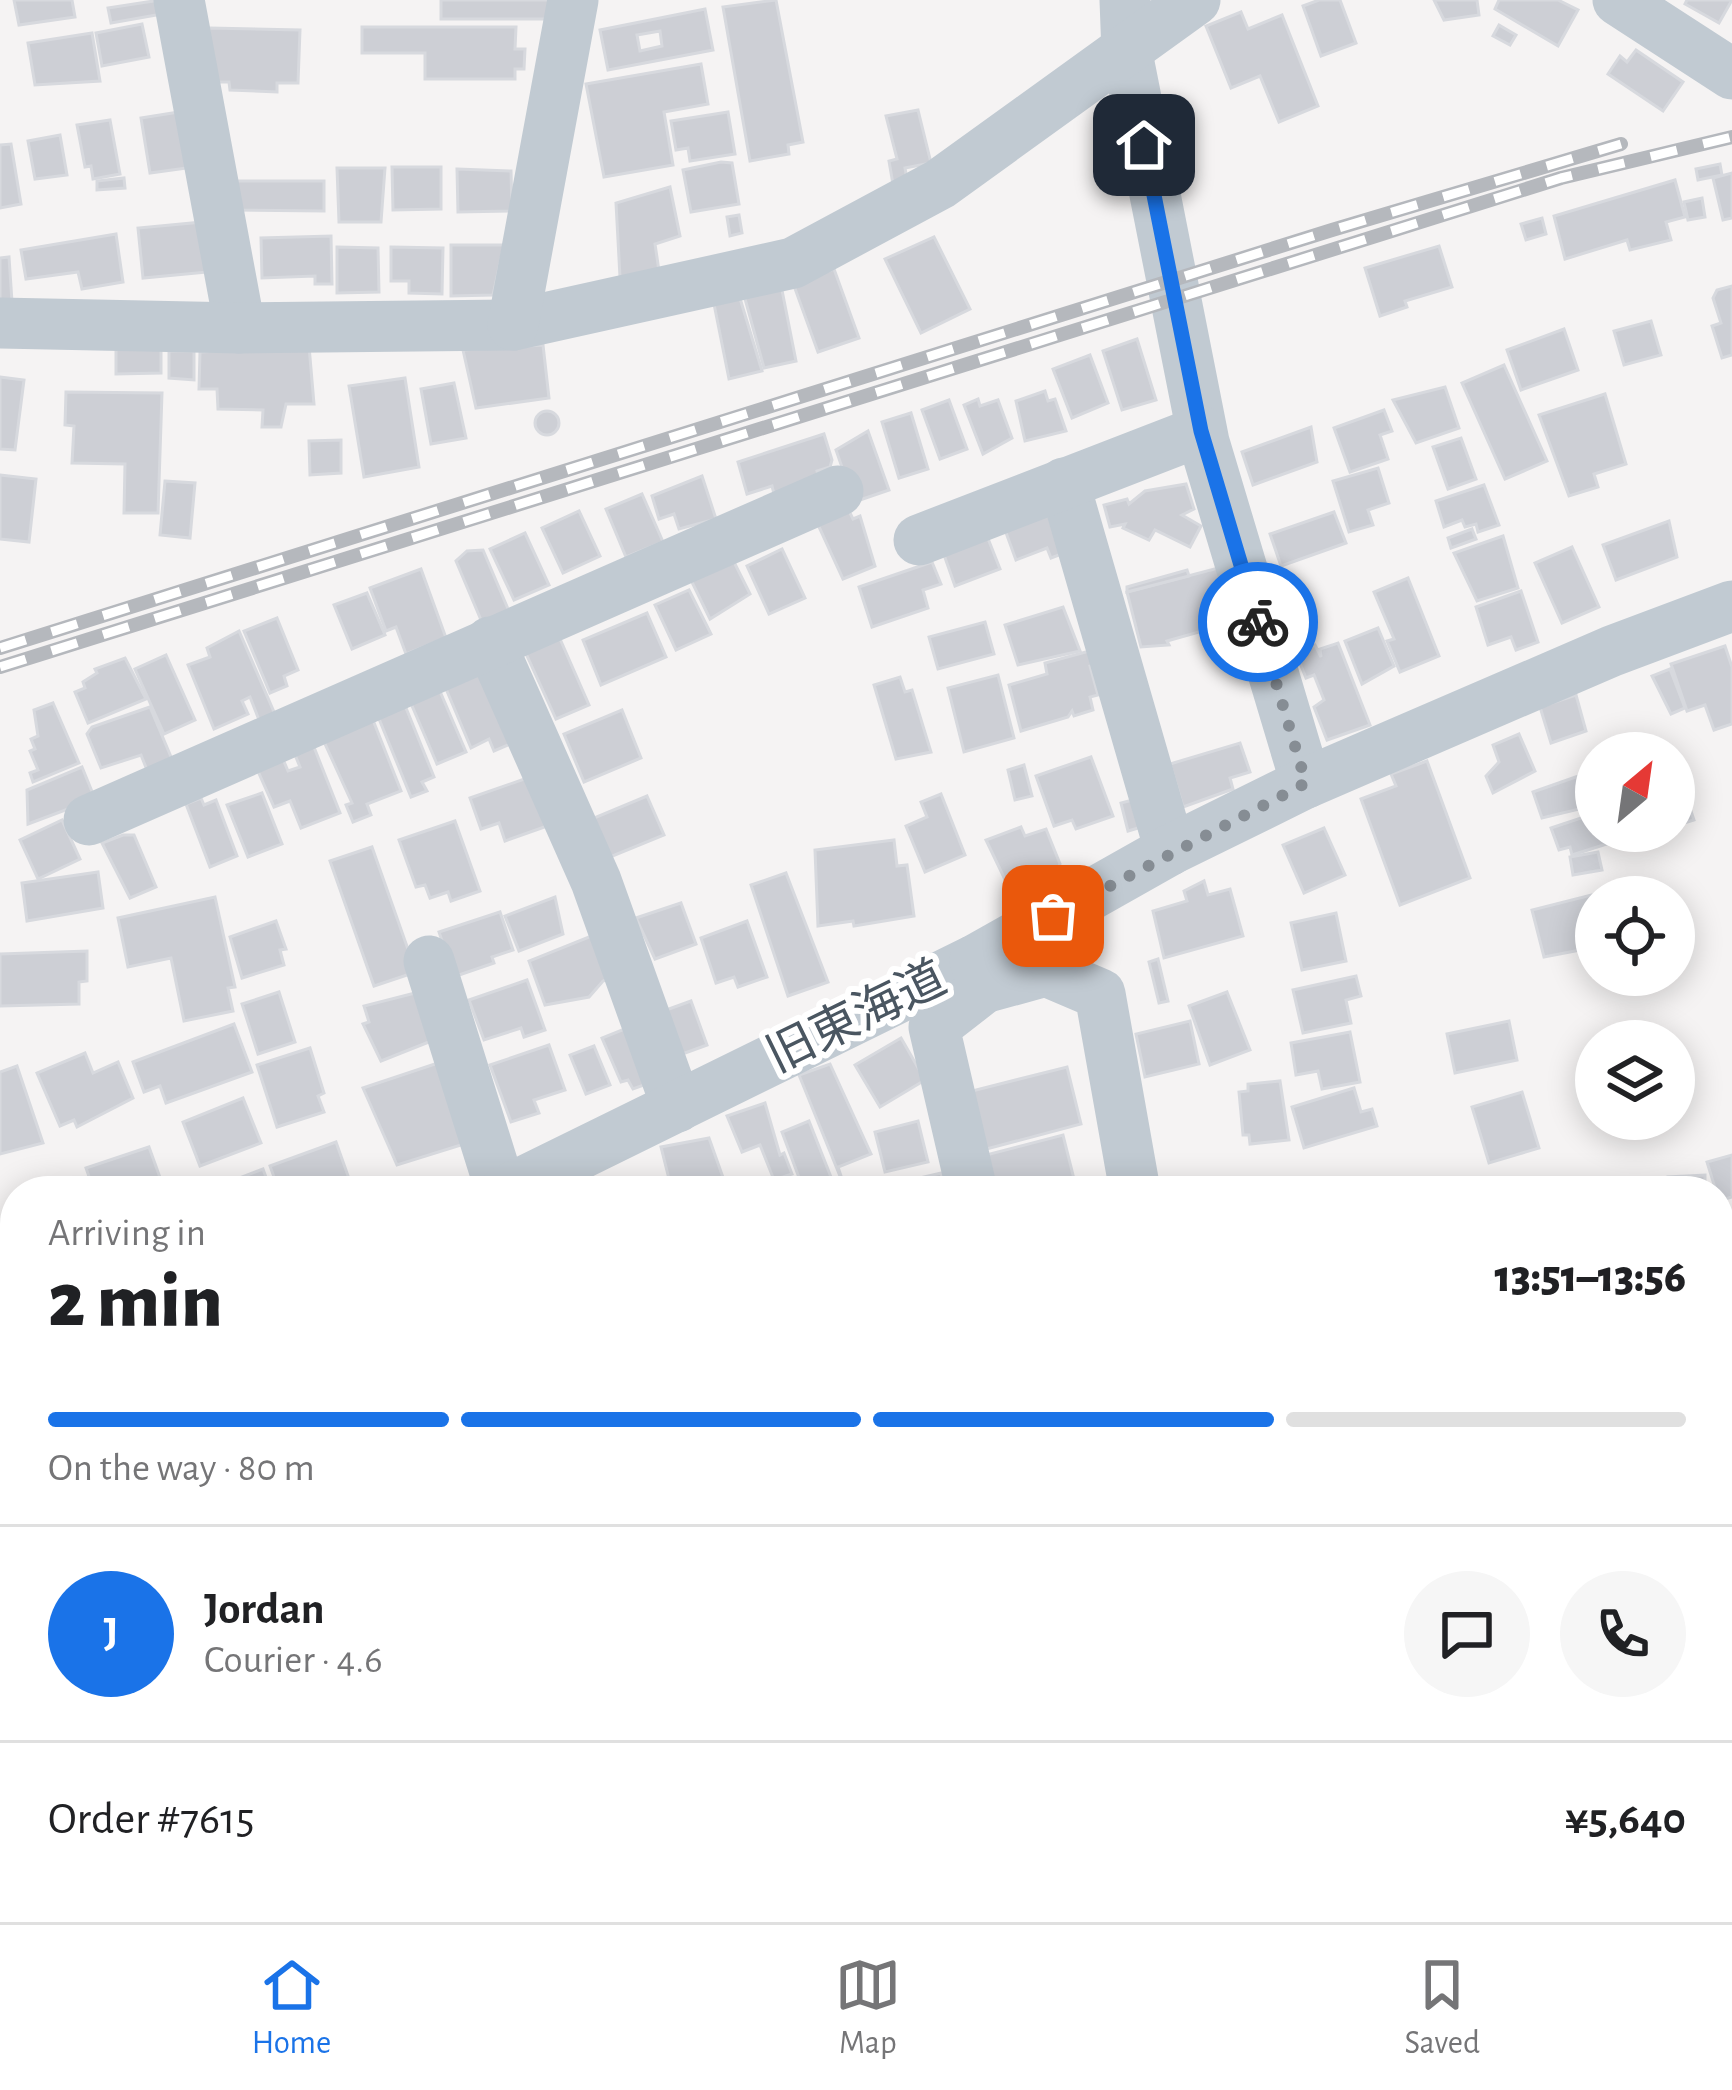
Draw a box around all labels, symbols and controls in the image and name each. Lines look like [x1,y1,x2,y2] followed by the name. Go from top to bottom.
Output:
[1093,94,1195,196] pin
[1111,112,1177,178] icon: home
[1198,562,1318,682] courier
[1225,589,1291,655] icon: bike
[1575,732,1695,852] north arrow
[1575,732,1695,1140] map controls
[1002,865,1104,967] pin
[1575,876,1695,996] button: locate
[1020,883,1086,949] icon: bag
[759,952,954,1082] street label: 旧東海道
[1575,1020,1695,1140] button: layers
[48,1214,206,1253] text: Arriving in
[1494,1255,1686,1300] text: 13:51–13:56
[48,1263,223,1341] text: 2 min
[48,1449,315,1488] text: On the way · 80 m
[1404,1571,1530,1697] button: chat
[1560,1571,1686,1697] button: phone
[204,1587,325,1632] text: Jordan
[103,1611,119,1656] text: J
[204,1641,383,1680] text: Courier · 4.6
[48,1797,255,1842] text: Order #7615
[1565,1797,1686,1842] text: ¥5,640
[252,1952,331,2064] tab: Home
[835,1952,901,2064] tab: Map
[1405,1952,1480,2064] tab: Saved

